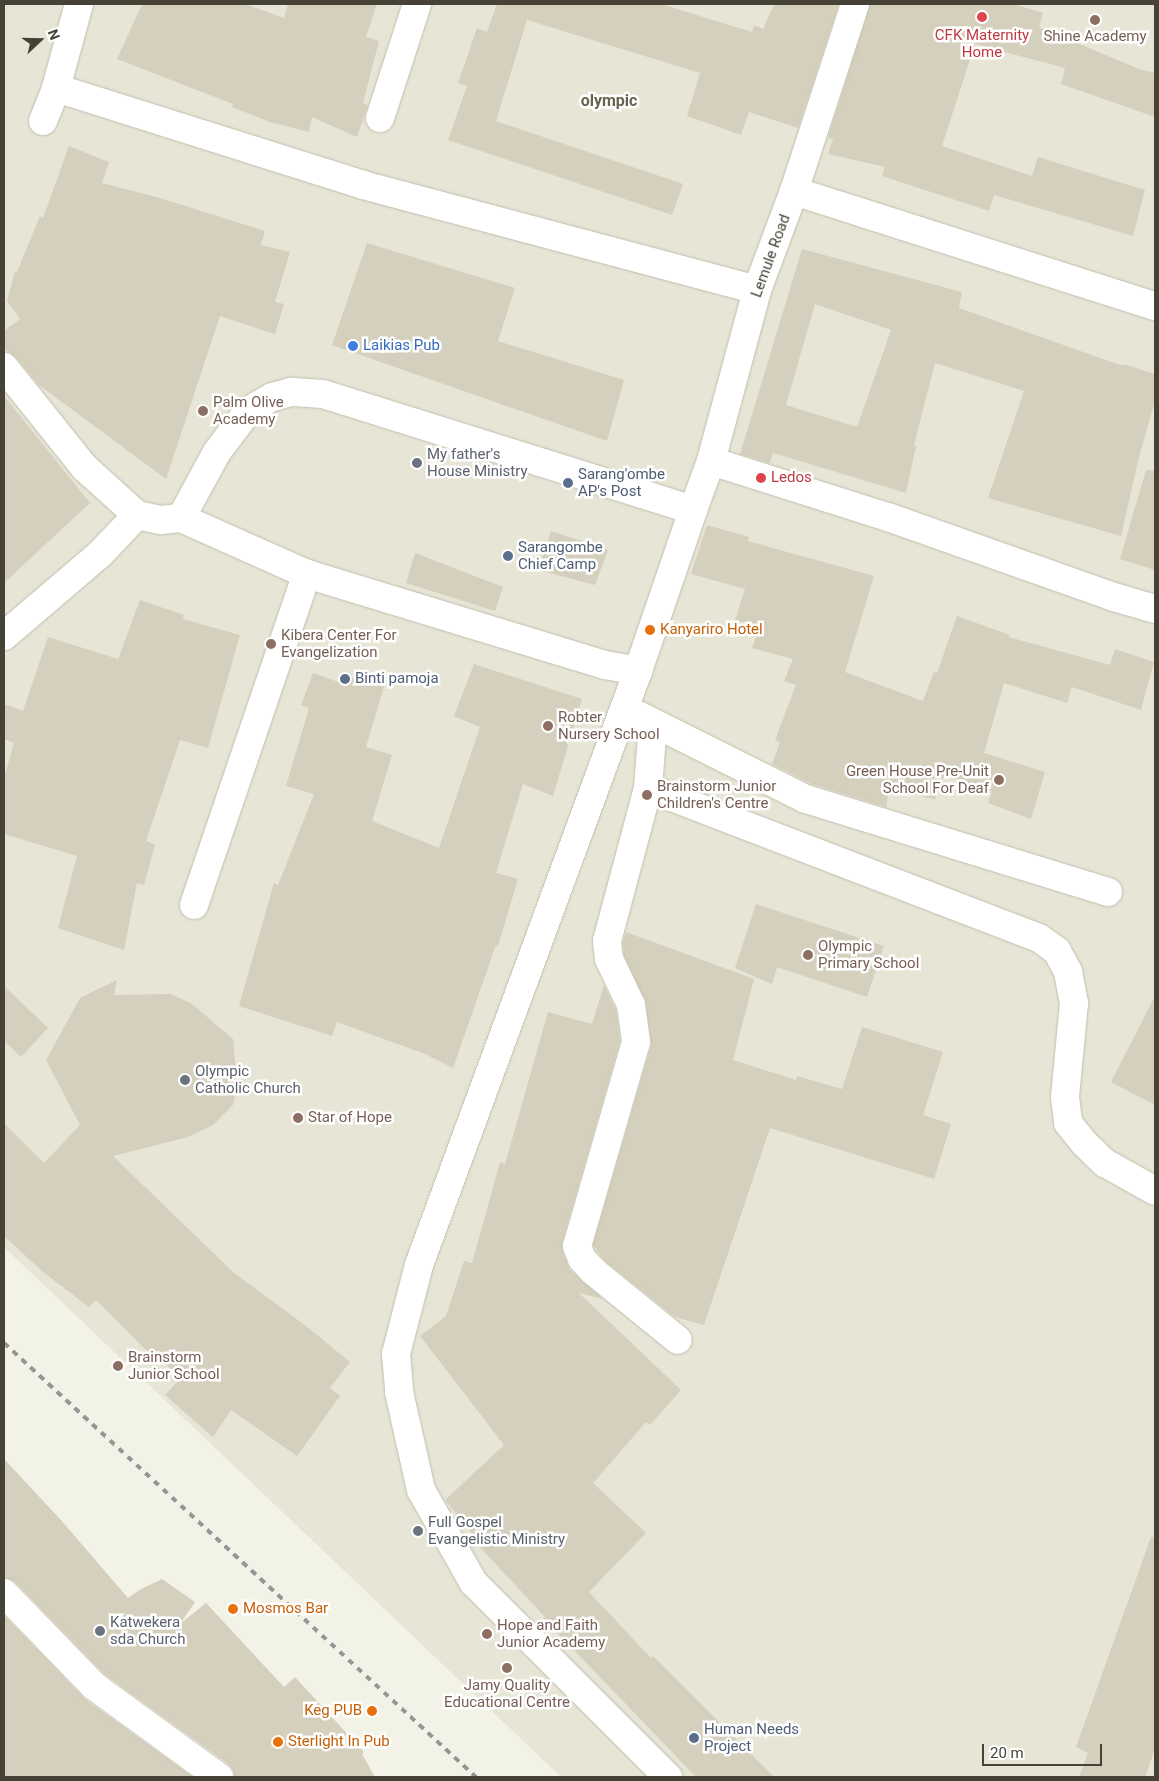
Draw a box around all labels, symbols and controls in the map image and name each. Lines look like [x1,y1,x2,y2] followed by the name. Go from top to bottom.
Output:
[975,10,989,24] marker: CFK Maternity Home
[1089,14,1101,26] marker: Shine Academy
[15,15,65,65] north arrow
[935,26,1029,61] place label: CFK Maternity Home
[45,27,63,42] text: N
[1043,28,1147,46] place label: Shine Academy
[581,91,637,111] district label: olympic
[748,212,794,300] street label: Lemule Road
[363,337,440,355] place label: Laikias Pub
[347,340,359,352] marker: Laikias Pub
[213,393,284,428] place label: Palm Olive Academy
[197,405,209,417] marker: Palm Olive Academy
[427,445,528,480] place label: My father's House Ministry
[411,457,423,469] marker: My father's House Ministry
[578,465,665,500] place label: Sarang'ombe AP's Post
[771,469,812,487] place label: Ledos
[755,472,767,484] marker: Ledos
[562,477,574,489] marker: Sarang'ombe AP's Post
[518,538,603,573] place label: Sarangombe Chief Camp
[502,550,514,562] marker: Sarangombe Chief Camp
[660,621,763,639] place label: Kanyariro Hotel
[644,624,656,636] marker: Kanyariro Hotel
[281,626,397,661] place label: Kibera Center For Evangelization
[265,638,277,650] marker: Kibera Center For Evangelization
[355,670,439,688] place label: Binti pamoja
[339,673,351,685] marker: Binti pamoja
[558,708,660,743] place label: Robter Nursery School
[542,720,554,732] marker: Robter Nursery School
[846,762,989,797] place label: Green House Pre-Unit School For Deaf
[993,774,1005,786] marker: Green House Pre-Unit School For Deaf
[657,777,776,812] place label: Brainstorm Junior Children's Centre
[641,789,653,801] marker: Brainstorm Junior Children's Centre
[818,937,919,972] place label: Olympic Primary School
[802,949,814,961] marker: Olympic Primary School
[195,1062,301,1097] place label: Olympic Catholic Church
[179,1074,191,1086] marker: Olympic Catholic Church
[308,1109,392,1127] place label: Star of Hope
[292,1112,304,1124] marker: Star of Hope
[128,1348,220,1383] place label: Brainstorm Junior School
[112,1360,124,1372] marker: Brainstorm Junior School
[428,1513,565,1548] place label: Full Gospel Evangelistic Ministry
[412,1525,424,1537] marker: Full Gospel Evangelistic Ministry
[243,1600,328,1618] place label: Mosmos Bar
[227,1603,239,1615] marker: Mosmos Bar
[110,1613,185,1648] place label: Katwekera sda Church
[497,1616,605,1651] place label: Hope and Faith Junior Academy
[94,1625,106,1637] marker: Katwekera sda Church
[481,1628,493,1640] marker: Hope and Faith Junior Academy
[501,1662,513,1674] marker: Jamy Quality Educational Centre
[444,1676,570,1711] place label: Jamy Quality Educational Centre
[304,1702,362,1720] place label: Keg PUB
[366,1705,378,1717] marker: Keg PUB
[704,1720,799,1755] place label: Human Needs Project
[688,1732,700,1744] marker: Human Needs Project
[288,1733,390,1751] place label: Sterlight In Pub
[984,1734,1104,1766] scale bar
[272,1736,284,1748] marker: Sterlight In Pub
[990,1744,1024,1762] text: 20 m

